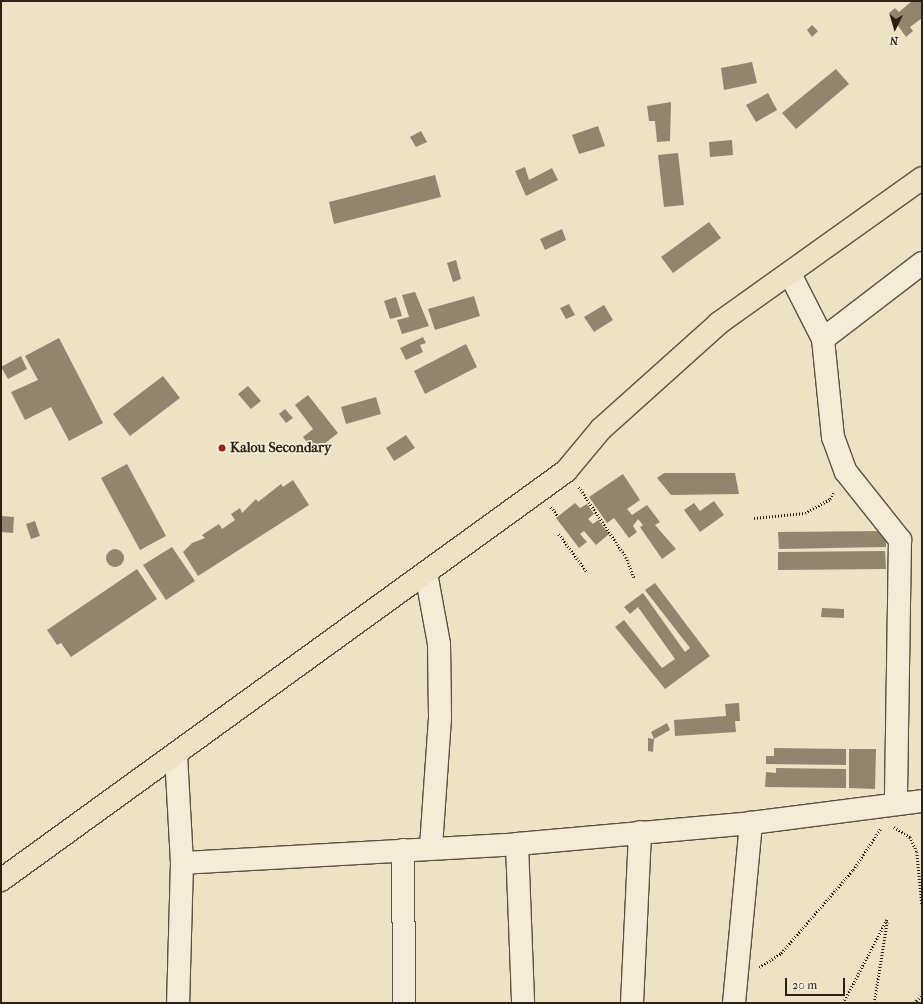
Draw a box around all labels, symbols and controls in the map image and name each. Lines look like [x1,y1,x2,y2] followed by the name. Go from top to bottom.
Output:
[875,8,915,48] north arrow
[889,34,899,47] text: N
[230,440,331,456] place label: Kalou Secondary
[217,443,227,453] marker: Kalou Secondary
[787,970,847,996] scale bar
[792,978,817,992] text: 20 m

